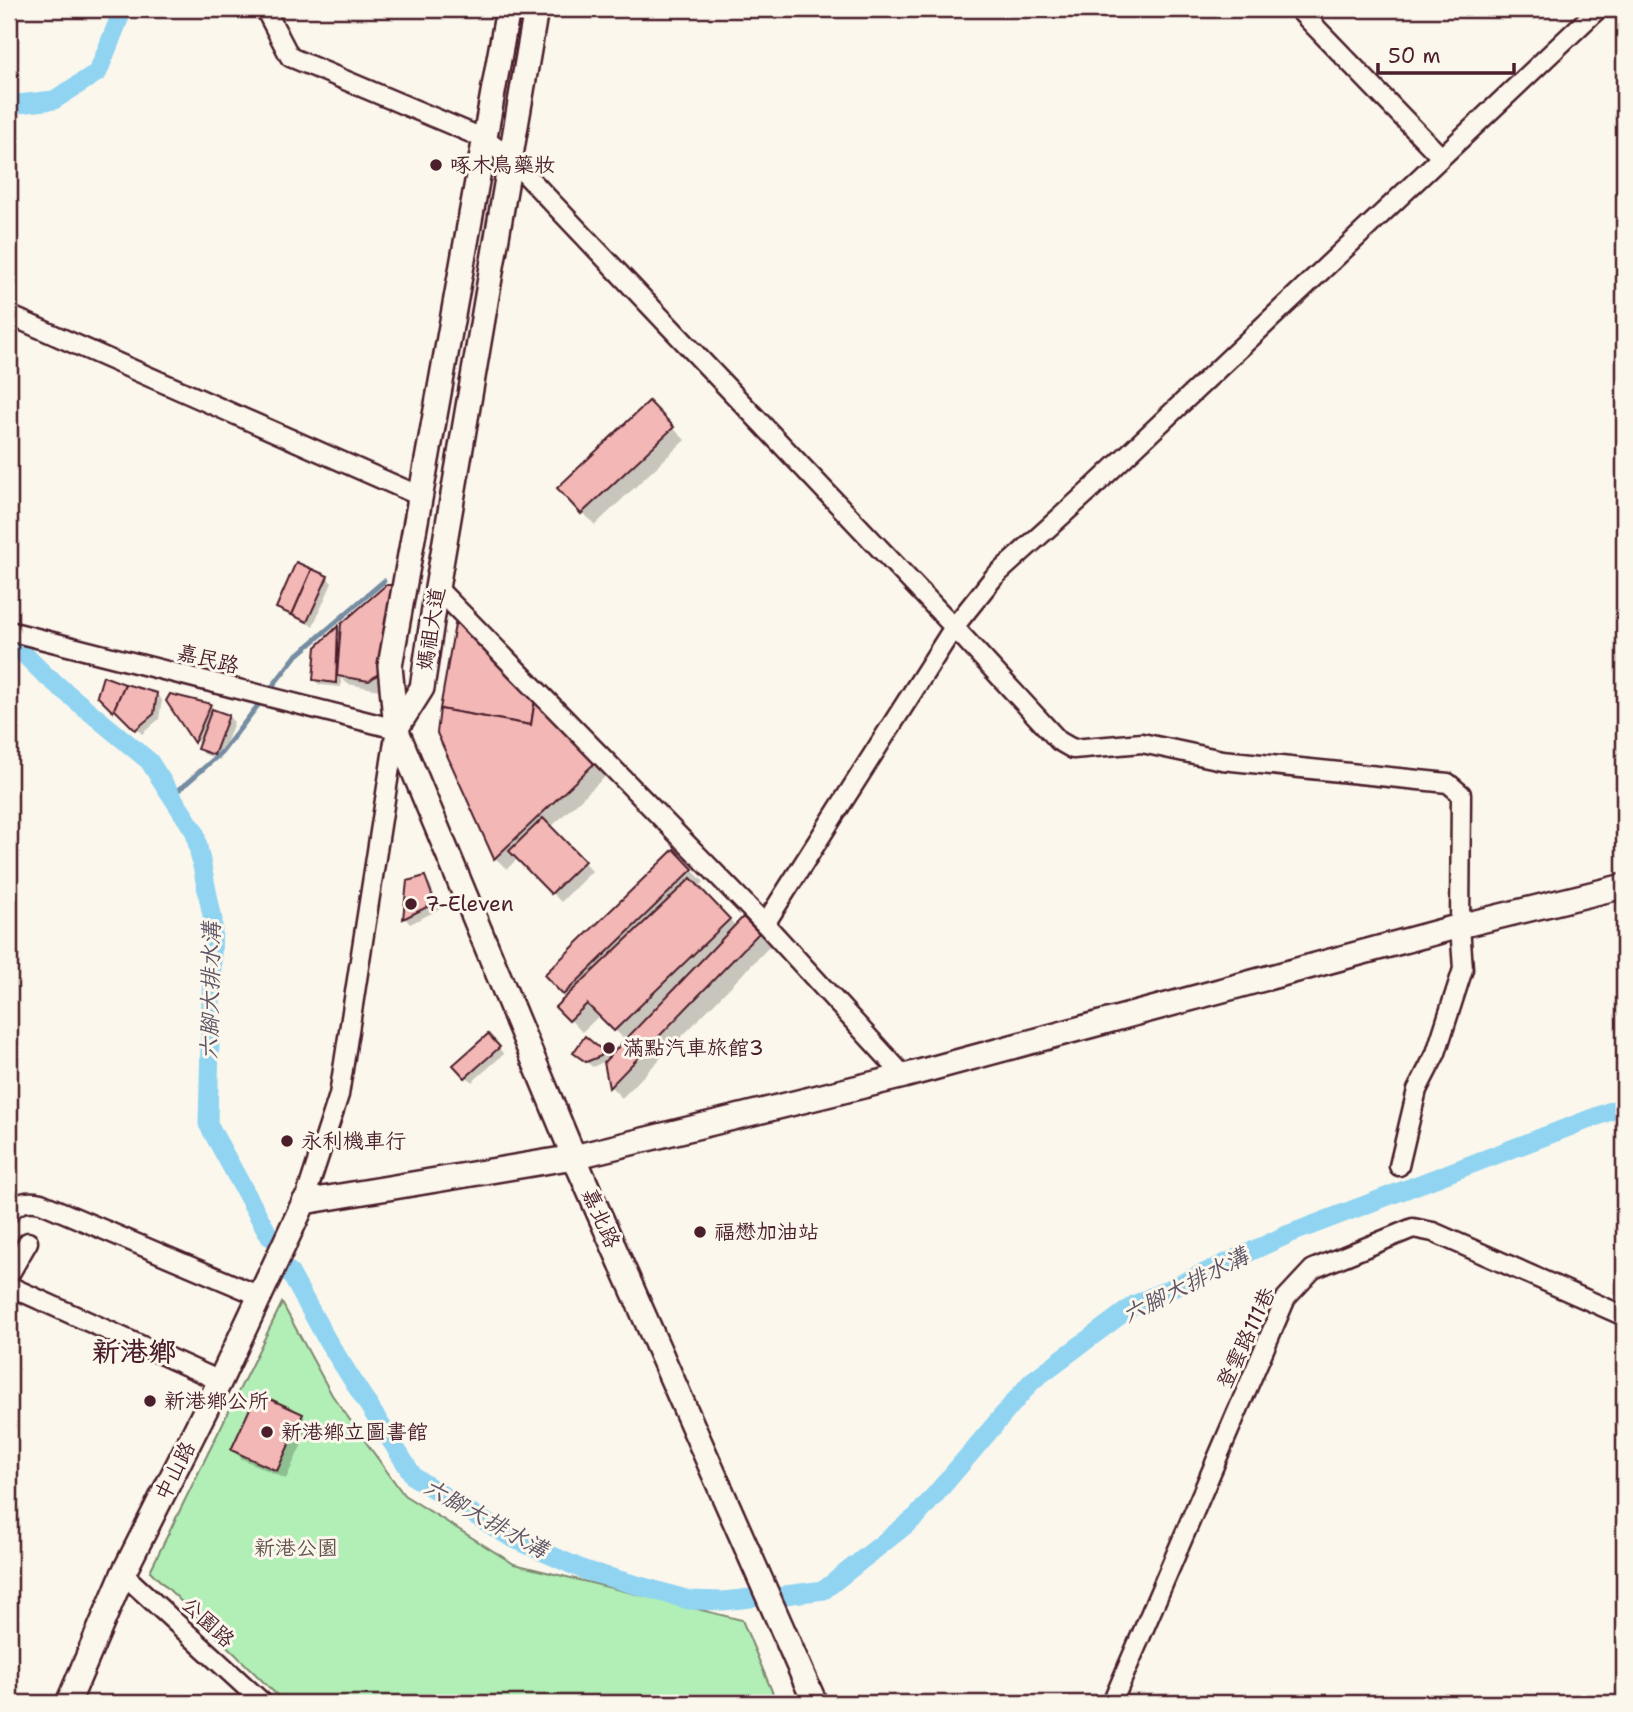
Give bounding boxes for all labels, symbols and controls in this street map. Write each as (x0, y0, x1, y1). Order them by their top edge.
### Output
scale bar (1378, 32, 1514, 76)
text: 50 m (1388, 42, 1441, 70)
place label: 啄木鳥藥妝 (450, 151, 555, 179)
marker: 啄木鳥藥妝 (428, 157, 444, 173)
street label: 媽祖大道 (411, 585, 451, 673)
street label: 嘉民路 (174, 638, 242, 680)
place label: 7-Eleven (425, 890, 514, 918)
marker: 7-Eleven (403, 896, 419, 912)
water label: 六腳大排水溝 (194, 920, 226, 1060)
place label: 滿點汽車旅館3 (623, 1034, 764, 1062)
marker: 滿點汽車旅館3 (601, 1040, 617, 1056)
place label: 永利機車行 (301, 1127, 406, 1155)
marker: 永利機車行 (279, 1133, 295, 1149)
street label: 嘉北路 (575, 1184, 627, 1252)
place label: 福懋加油站 (714, 1218, 819, 1246)
marker: 福懋加油站 (692, 1224, 708, 1240)
water label: 六腳大排水溝 (1117, 1239, 1255, 1330)
street label: 登雲路111巷 (1210, 1283, 1282, 1393)
district label: 新港鄉 (92, 1332, 176, 1370)
place label: 新港鄉公所 (164, 1387, 269, 1415)
marker: 新港鄉公所 (142, 1393, 158, 1409)
place label: 新港鄉立圖書館 (281, 1418, 428, 1446)
marker: 新港鄉立圖書館 (259, 1424, 275, 1440)
street label: 中山路 (148, 1437, 202, 1505)
water label: 六腳大排水溝 (418, 1471, 555, 1566)
park label: 新港公園 (254, 1534, 338, 1562)
street label: 公園路 (175, 1590, 241, 1654)

